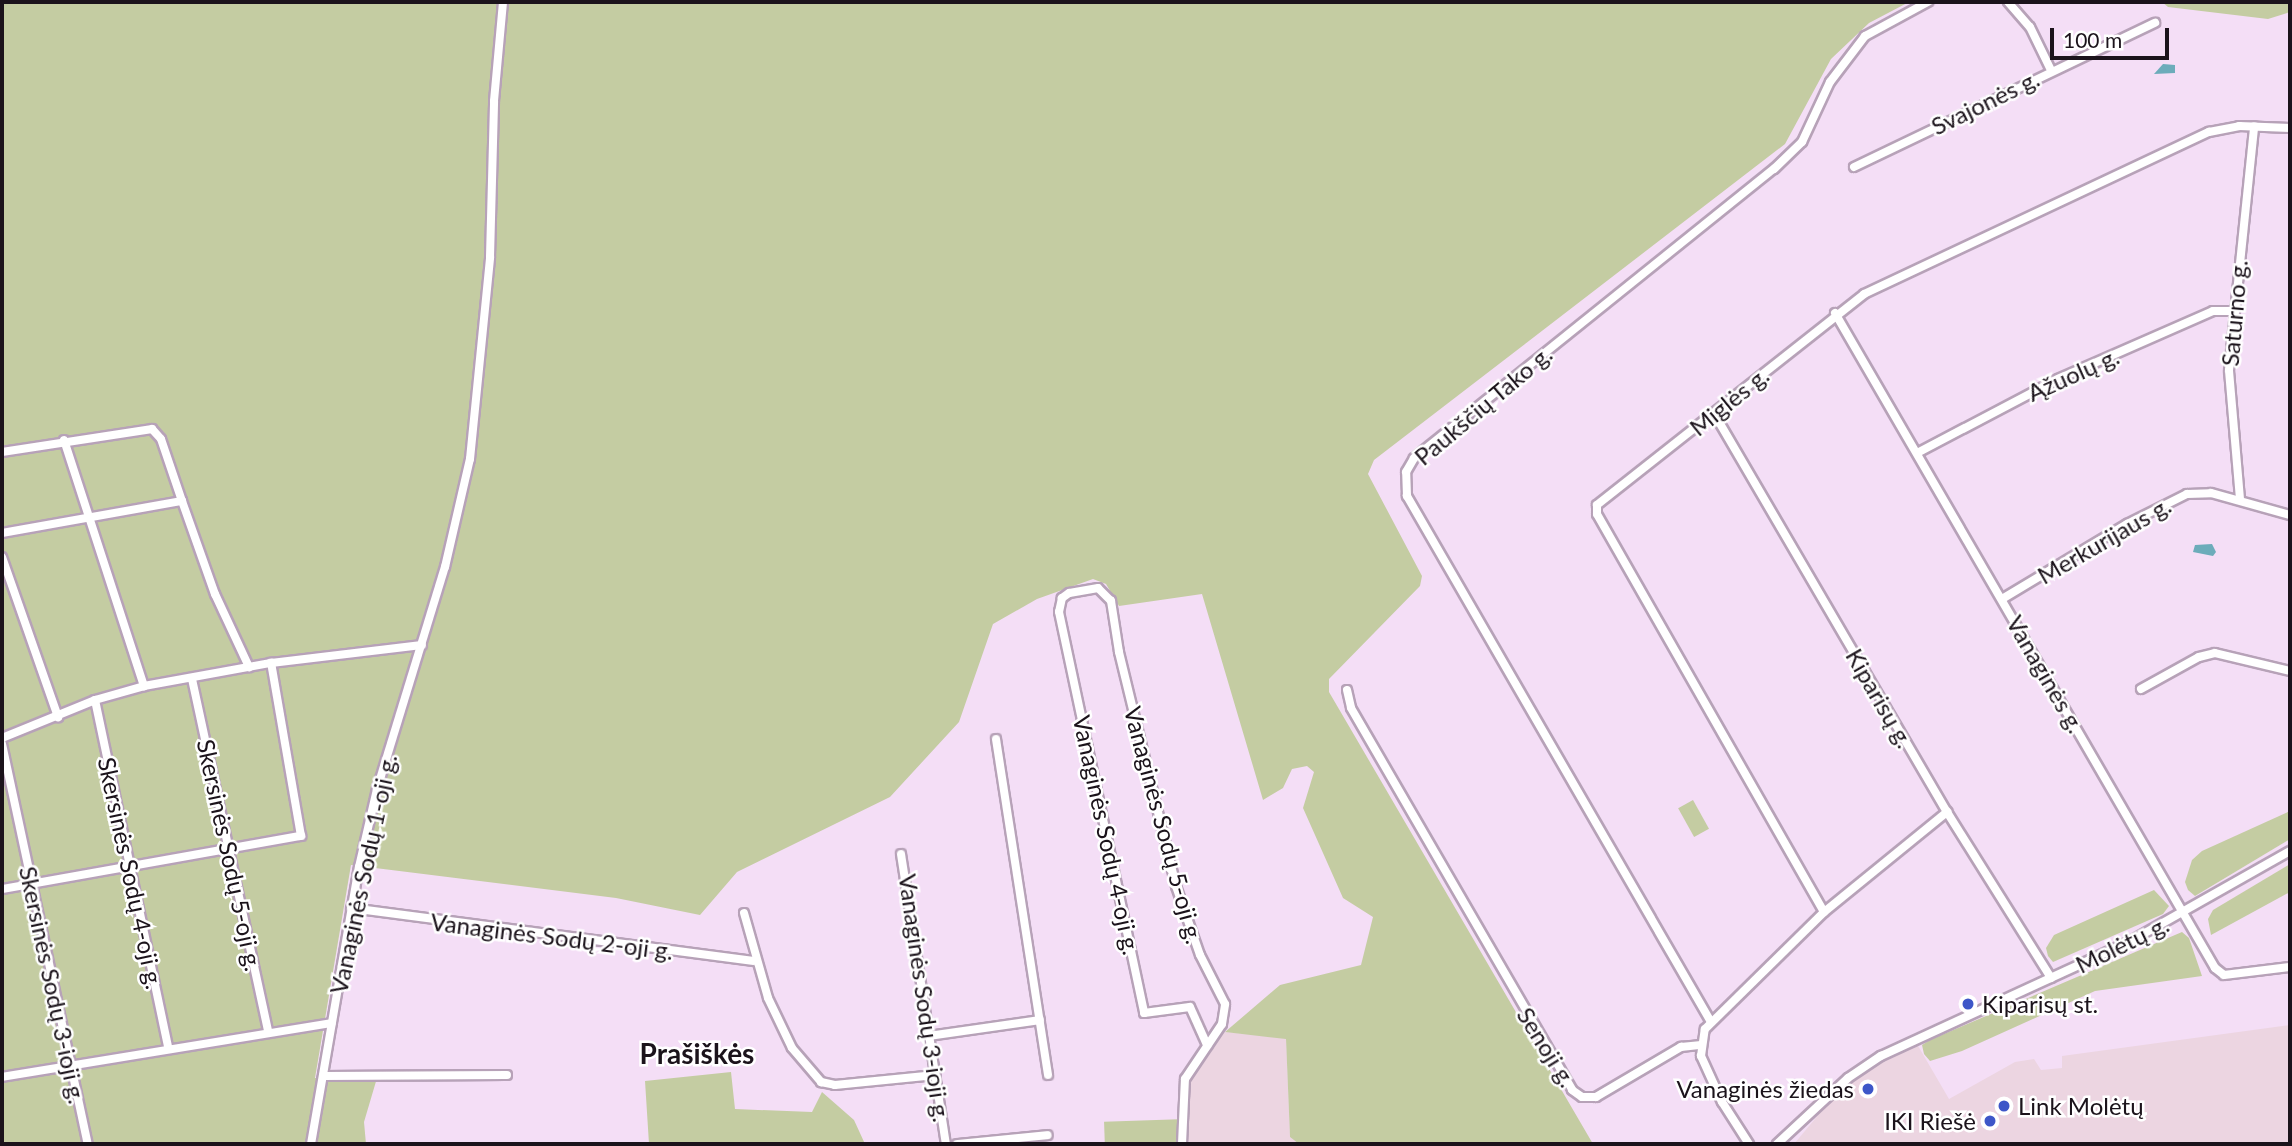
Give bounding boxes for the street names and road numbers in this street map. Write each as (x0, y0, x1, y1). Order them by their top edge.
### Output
street label: Svajonės g. (1926, 64, 2044, 140)
street label: Saturno g. (2215, 259, 2253, 367)
street label: Paukščių Tako g. (1408, 339, 1558, 471)
street label: Ąžuolų g. (2023, 341, 2123, 407)
street label: Miglės g. (1684, 360, 1774, 442)
street label: Merkurijaus g. (2032, 490, 2176, 590)
street label: Vanaginės g. (2001, 610, 2091, 738)
street label: Kiparisų g. (1840, 643, 1920, 753)
street label: Vanaginės Sodų 5-oji g. (1118, 703, 1210, 947)
street label: Vanaginės Sodų 4-oji g. (1068, 713, 1146, 957)
street label: Skersinės Sodų 5-oji g. (191, 736, 269, 974)
street label: Vanaginės Sodų 1-oji g. (324, 752, 402, 996)
street label: Skersinės Sodų 4-oji g. (92, 754, 170, 992)
street label: Skersinės Sodų 3-ioji g. (14, 864, 92, 1106)
street label: Vanaginės Sodų 3-ioji g. (893, 872, 957, 1124)
street label: Vanaginės Sodų 2-oji g. (429, 907, 675, 965)
street label: Molėtų g. (2071, 909, 2173, 979)
street label: Senoji g. (1511, 1002, 1583, 1092)

